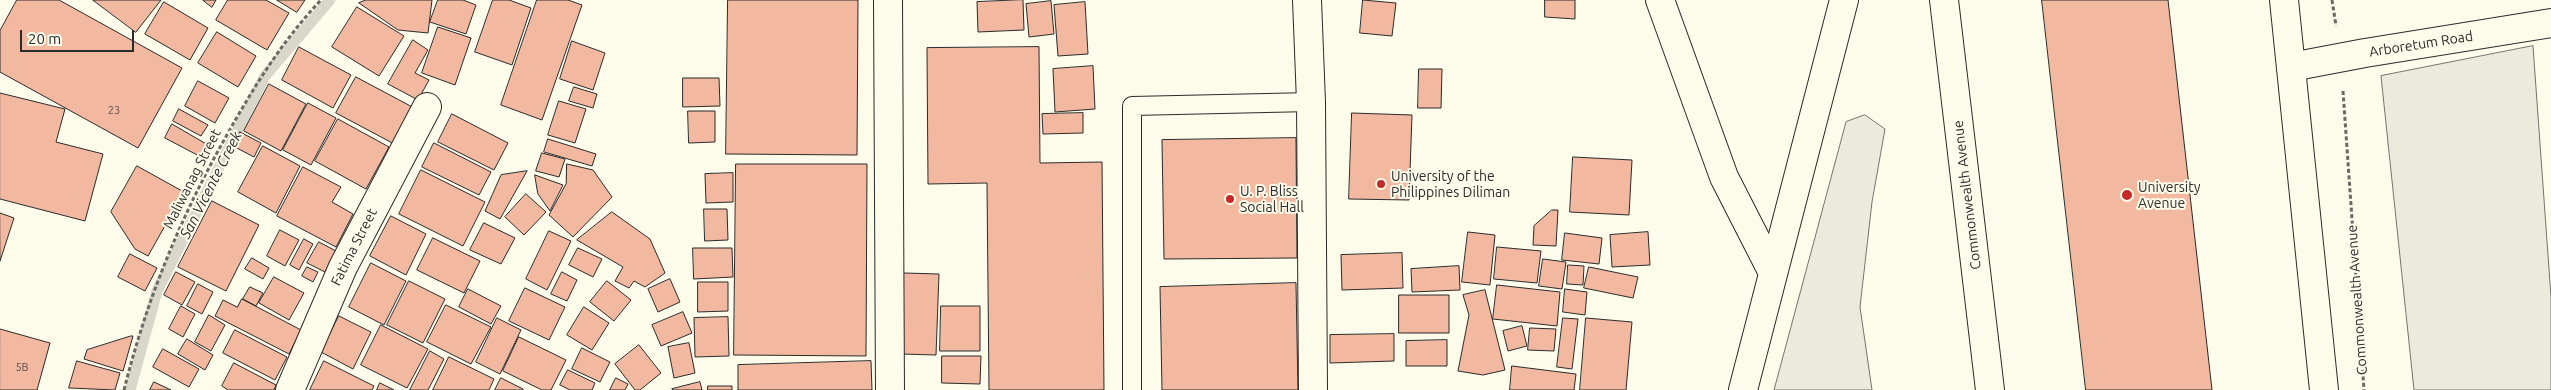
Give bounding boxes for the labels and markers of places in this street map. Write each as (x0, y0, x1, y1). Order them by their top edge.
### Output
place label: University of the Philippines Diliman (1391, 168, 1510, 200)
marker: University of the Philippines Diliman (1375, 178, 1387, 190)
place label: University Avenue (2138, 179, 2201, 212)
place label: U. P. Bliss Social Hall (1240, 183, 1304, 216)
marker: University Avenue (2120, 188, 2134, 202)
marker: U. P. Bliss Social Hall (1224, 193, 1236, 205)

